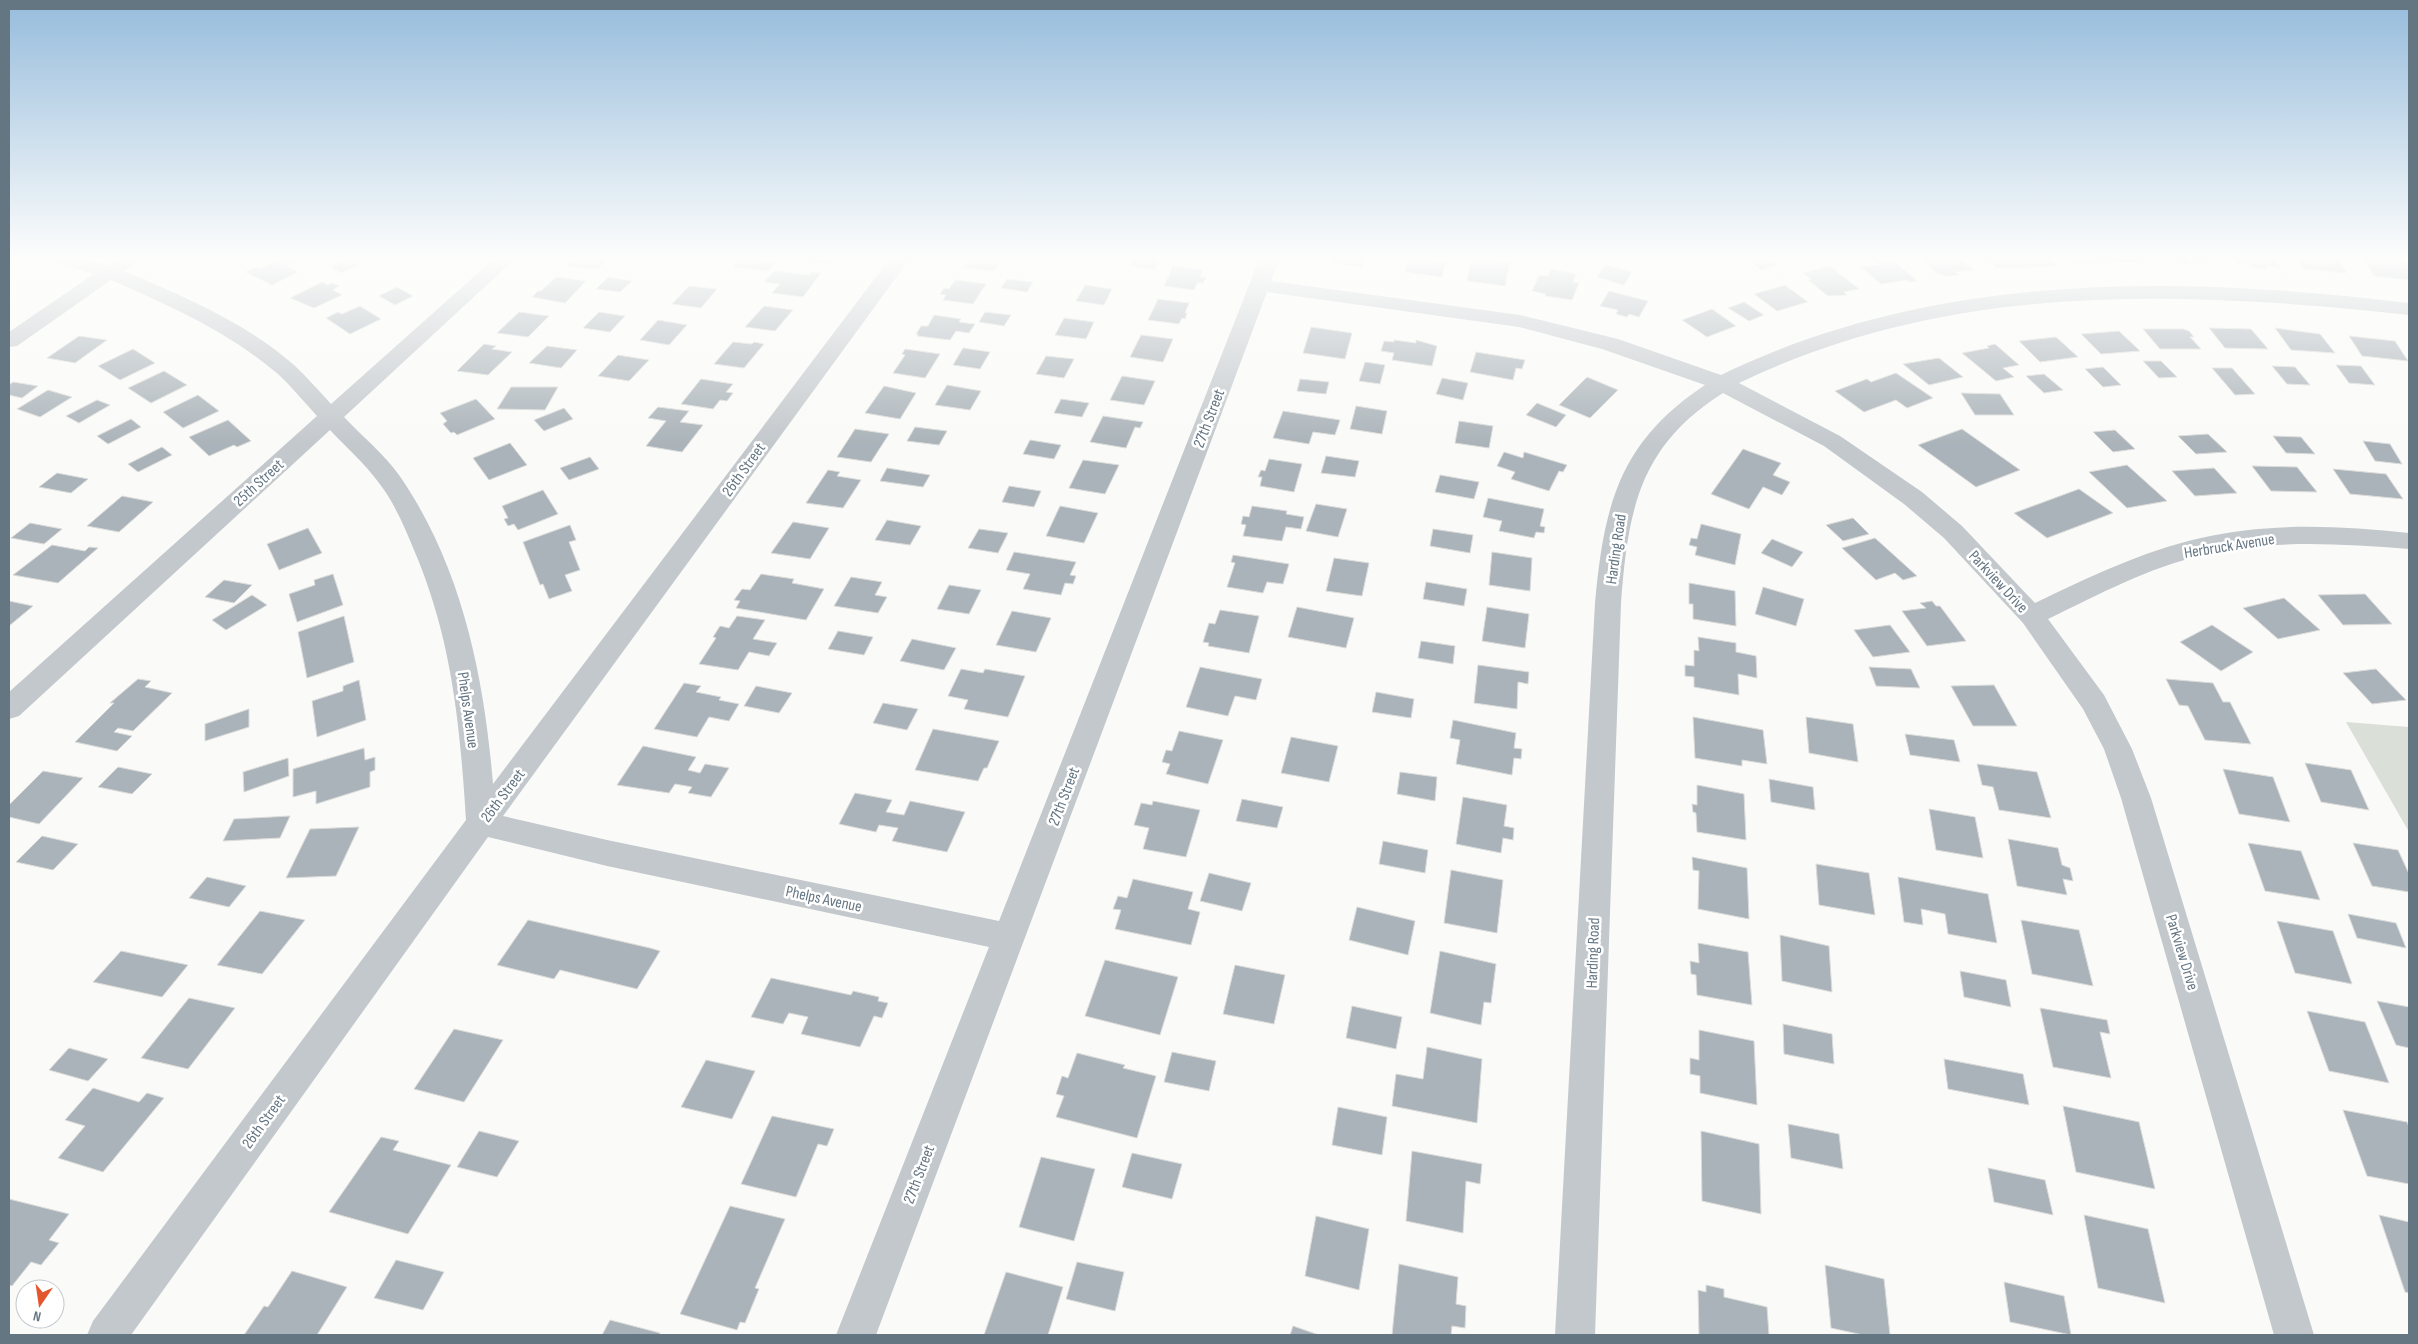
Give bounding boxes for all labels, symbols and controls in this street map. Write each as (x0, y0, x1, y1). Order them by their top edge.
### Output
street label: 27th Street (1190, 386, 1229, 451)
street label: 26th Street (718, 439, 770, 500)
street label: 25th Street (230, 456, 288, 511)
street label: Harding Road (1602, 513, 1631, 586)
street label: Herbruck Avenue (2183, 530, 2276, 563)
street label: Parkview Drive (1964, 547, 2032, 617)
street label: Phelps Avenue (453, 671, 482, 750)
street label: 27th Street (1045, 764, 1084, 829)
street label: 26th Street (477, 765, 529, 826)
street label: Phelps Avenue (784, 882, 863, 917)
street label: Parkview Drive (2161, 912, 2202, 993)
street label: Harding Road (1583, 917, 1604, 989)
street label: 26th Street (238, 1091, 290, 1152)
street label: 27th Street (900, 1142, 939, 1207)
north arrow (15, 1279, 65, 1329)
text: N (32, 1307, 43, 1325)

